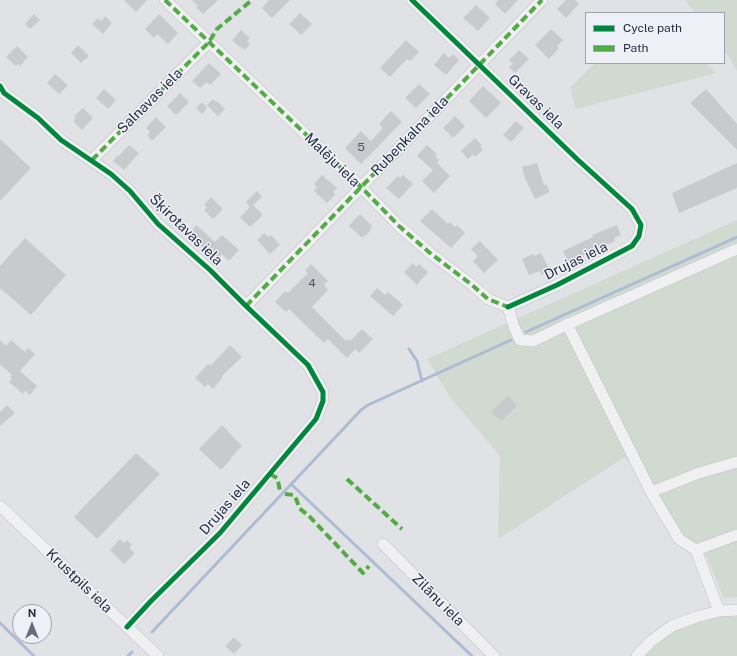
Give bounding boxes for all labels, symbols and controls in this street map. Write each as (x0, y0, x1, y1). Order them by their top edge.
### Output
legend (585, 12, 725, 64)
text: Cycle path (623, 21, 682, 35)
text: Path (623, 41, 649, 55)
street label: Salnavas iela (114, 65, 186, 137)
street label: Gravas iela (505, 71, 567, 133)
street label: Rubeņkalna iela (368, 93, 452, 179)
street label: Malēju iela (301, 129, 363, 191)
house number: 5 (357, 140, 365, 154)
street label: Šķirotavas iela (146, 191, 226, 269)
street label: Drujas iela (542, 238, 610, 284)
house number: 4 (308, 276, 316, 290)
street label: Drujas iela (196, 476, 254, 538)
street label: Krustpils iela (43, 545, 115, 617)
street label: Zilānu iela (408, 570, 468, 630)
north arrow (12, 604, 52, 644)
text: N (28, 607, 36, 619)

